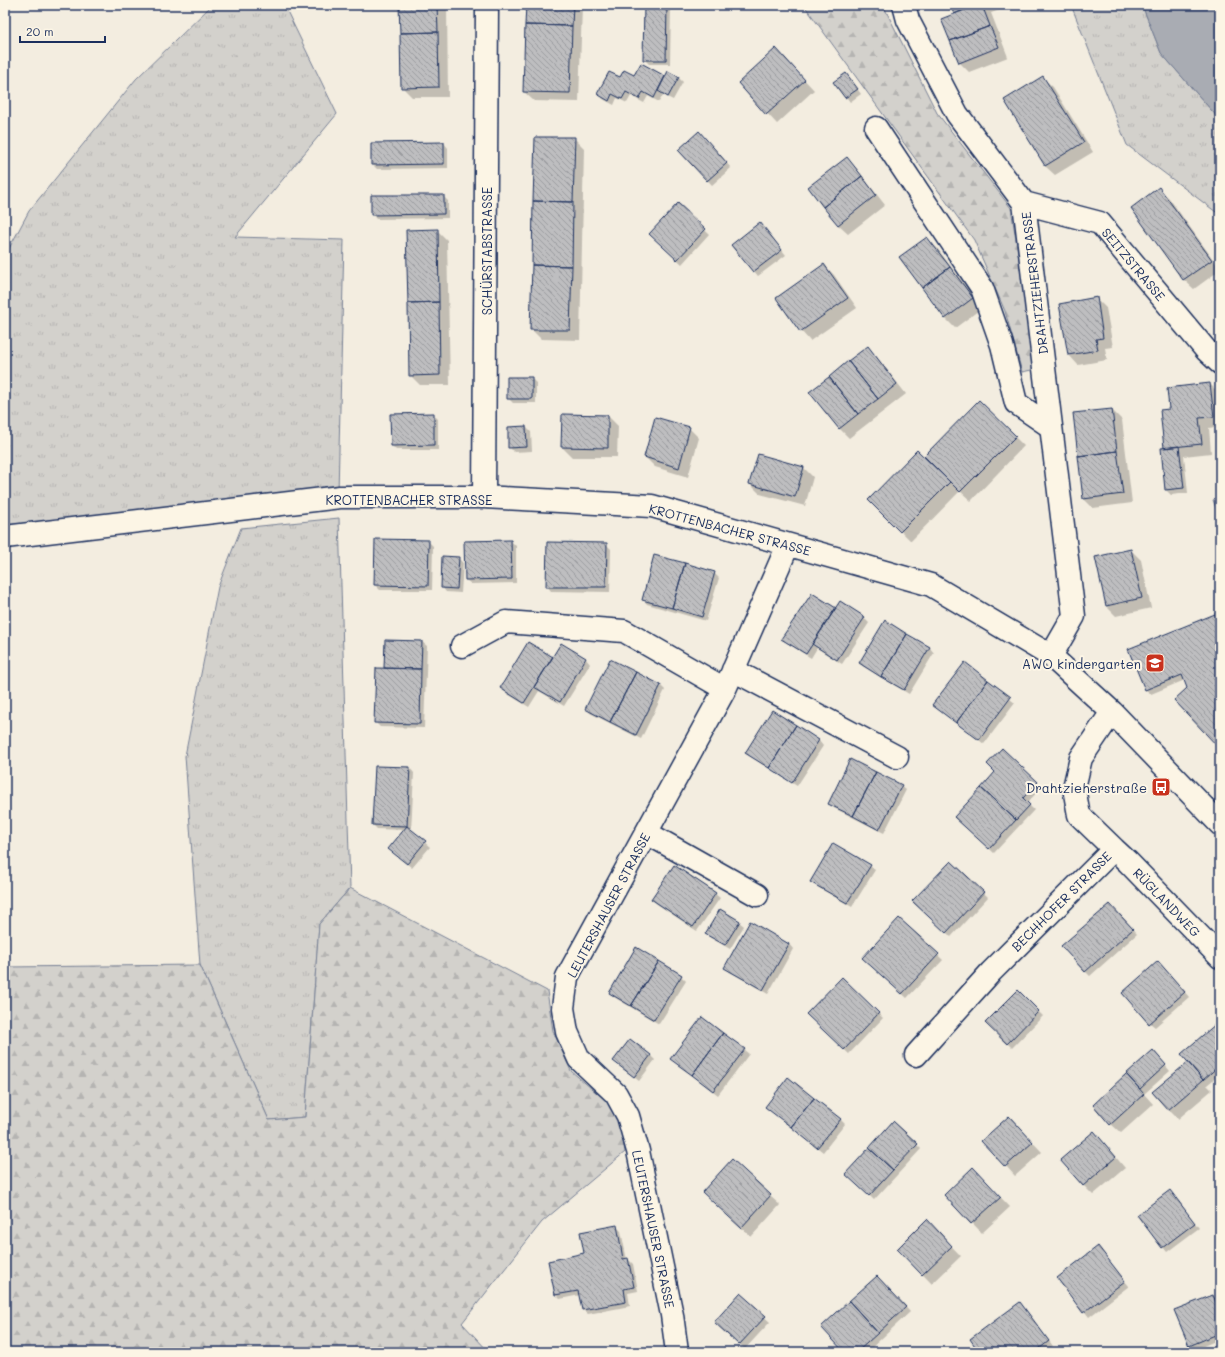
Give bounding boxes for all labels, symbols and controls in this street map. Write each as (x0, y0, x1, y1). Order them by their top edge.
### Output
scale bar (20, 18, 105, 44)
text: 20 m (26, 23, 54, 39)
street label: SCHÜRSTABSTRASSE (478, 187, 495, 315)
street label: DRAHTZIEHERSTRASSE (1017, 211, 1051, 355)
street label: SEITZSTRASSE (1098, 224, 1170, 304)
street label: KROTTENBACHER STRASSE (326, 491, 492, 508)
street label: KROTTENBACHER STRASSE (647, 499, 813, 559)
school or university icon: AWO kindergarten (1144, 652, 1166, 674)
place label: AWO kindergarten (1022, 655, 1141, 672)
bus stop icon: Drahtzieherstraße (1150, 776, 1172, 798)
place label: Drahtzieherstraße (1026, 779, 1147, 796)
street label: LEUTERSHAUSER STRASSE (563, 830, 653, 980)
street label: BECHHOFER STRASSE (1007, 847, 1115, 955)
street label: RÜGLANDWEG (1130, 864, 1204, 940)
street label: LEUTERSHAUSER STRASSE (629, 1148, 679, 1310)

